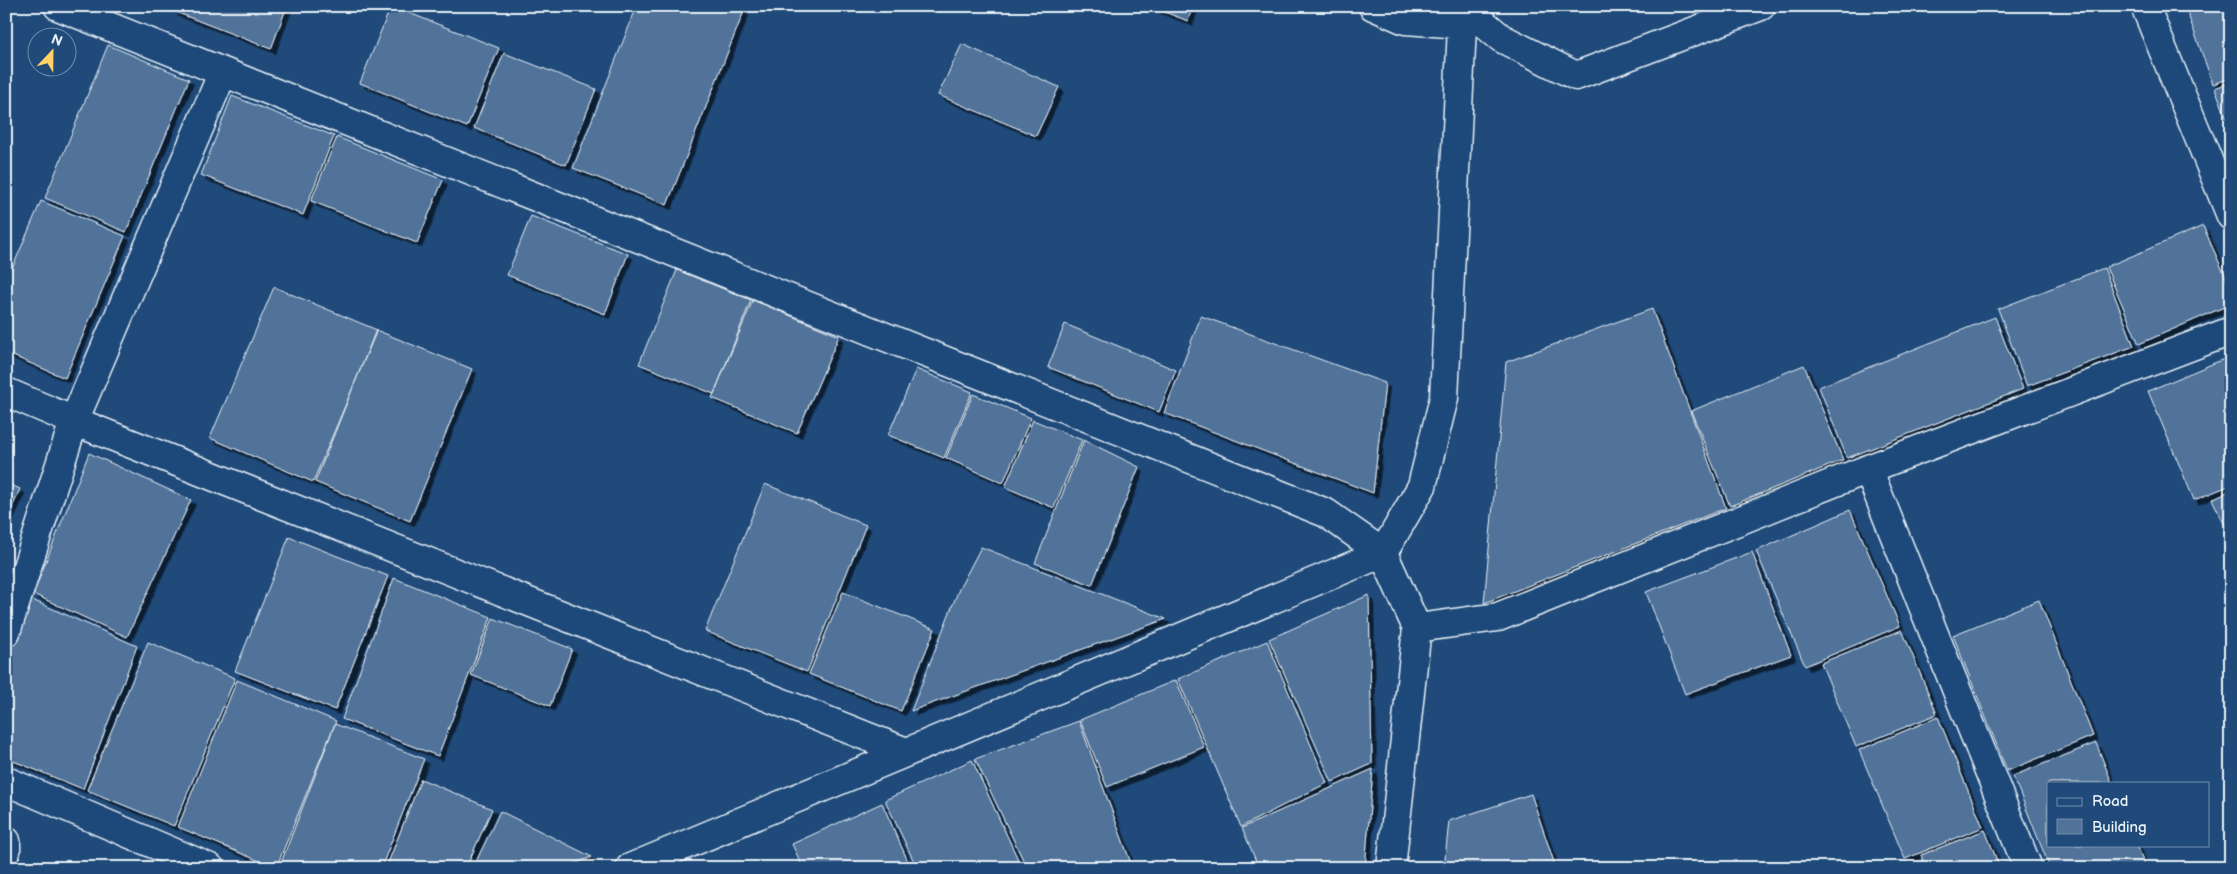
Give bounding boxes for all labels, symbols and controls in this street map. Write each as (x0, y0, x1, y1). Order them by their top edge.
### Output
north arrow (28, 28, 78, 78)
text: N (49, 31, 65, 50)
legend (2047, 782, 2210, 846)
text: Road (2092, 792, 2128, 811)
text: Building (2092, 818, 2147, 837)

